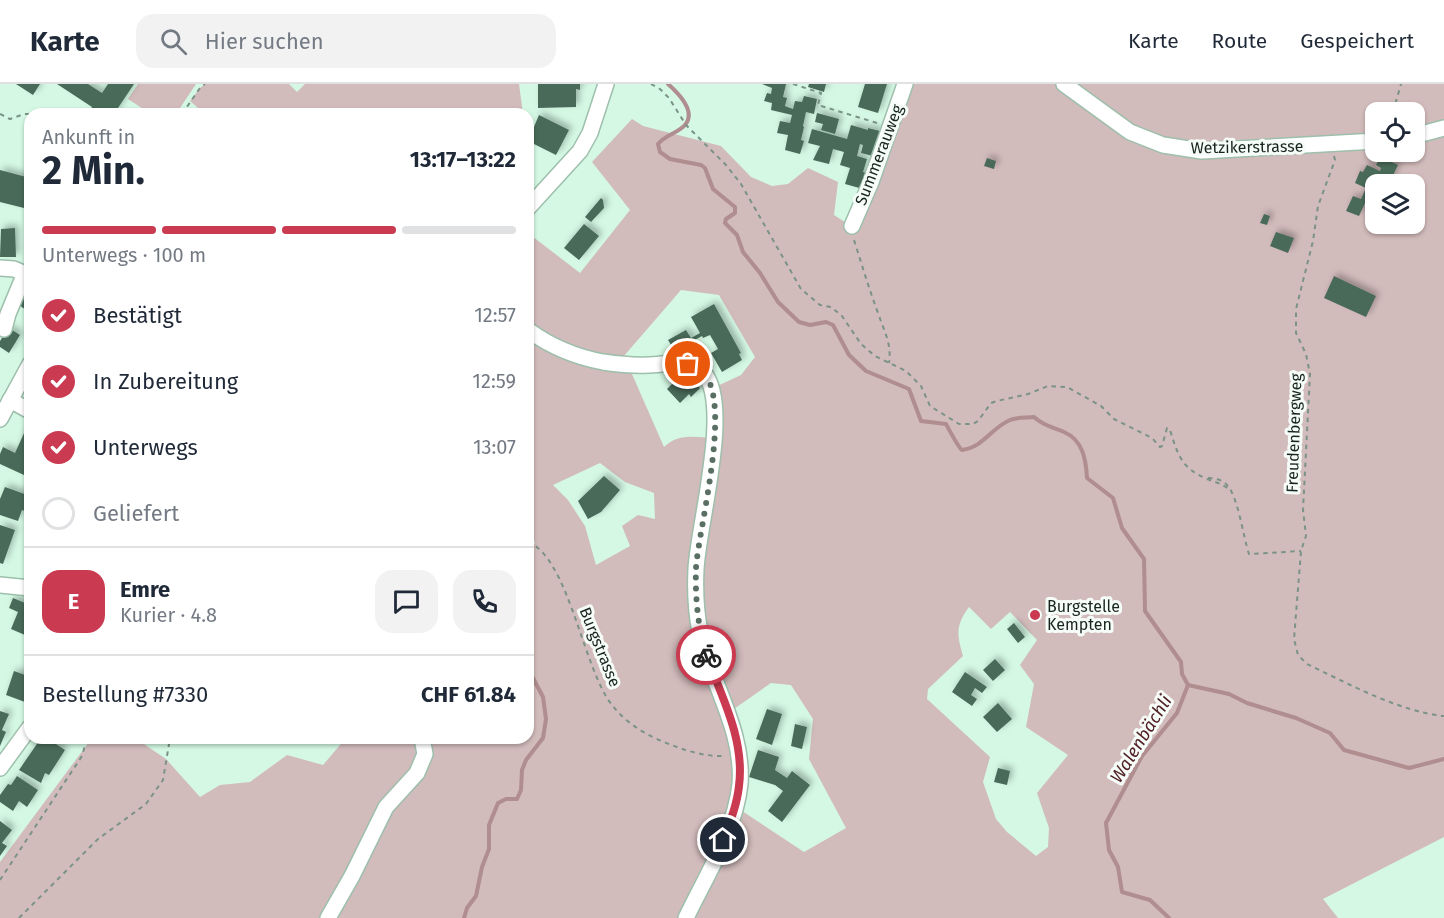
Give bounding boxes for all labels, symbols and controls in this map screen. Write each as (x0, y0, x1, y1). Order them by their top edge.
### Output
search box (136, 14, 556, 68)
text: Karte (30, 25, 100, 58)
icon: search (157, 25, 190, 58)
text: Hier suchen (205, 28, 324, 55)
text: Karte (1128, 28, 1179, 54)
text: Route (1212, 28, 1267, 54)
text: Gespeichert (1300, 28, 1414, 54)
street label: Summerauweg (851, 101, 907, 208)
map controls (1365, 102, 1425, 234)
button: locate (1365, 102, 1425, 162)
text: Ankunft in (42, 125, 135, 149)
street label: Wetzikerstrasse (1190, 137, 1304, 157)
text: 13:17–13:22 (410, 146, 516, 173)
text: 2 Min. (42, 148, 145, 194)
button: layers (1365, 174, 1425, 234)
text: Unterwegs · 100 m (42, 243, 206, 267)
icon: check (42, 299, 75, 332)
text: Bestätigt (93, 302, 182, 329)
text: 12:57 (474, 303, 516, 327)
pin (662, 338, 713, 389)
icon: bag (671, 347, 704, 380)
icon: check (42, 365, 75, 398)
text: In Zubereitung (93, 368, 238, 395)
text: 12:59 (472, 369, 516, 393)
street label: Freudenbergweg (1282, 372, 1306, 493)
icon: check (42, 431, 75, 464)
text: Unterwegs (93, 434, 198, 461)
text: 13:07 (473, 435, 516, 459)
text: Geliefert (93, 500, 179, 527)
button: chat (375, 570, 438, 633)
button: phone (453, 570, 516, 633)
text: Emre (120, 576, 170, 603)
text: E (68, 588, 79, 615)
place label: Burgstelle Kempten (1047, 597, 1120, 634)
text: Kurier · 4.8 (120, 603, 217, 627)
street label: Burgstrasse (575, 604, 625, 690)
marker: Burgstelle Kempten (1028, 608, 1042, 622)
courier (676, 625, 736, 685)
icon: bike (690, 639, 723, 672)
text: Bestellung #7330 (42, 681, 208, 708)
text: CHF 61.84 (421, 681, 516, 708)
water label: Walenbächli (1105, 691, 1177, 787)
pin (697, 814, 748, 865)
icon: home (706, 823, 739, 856)

